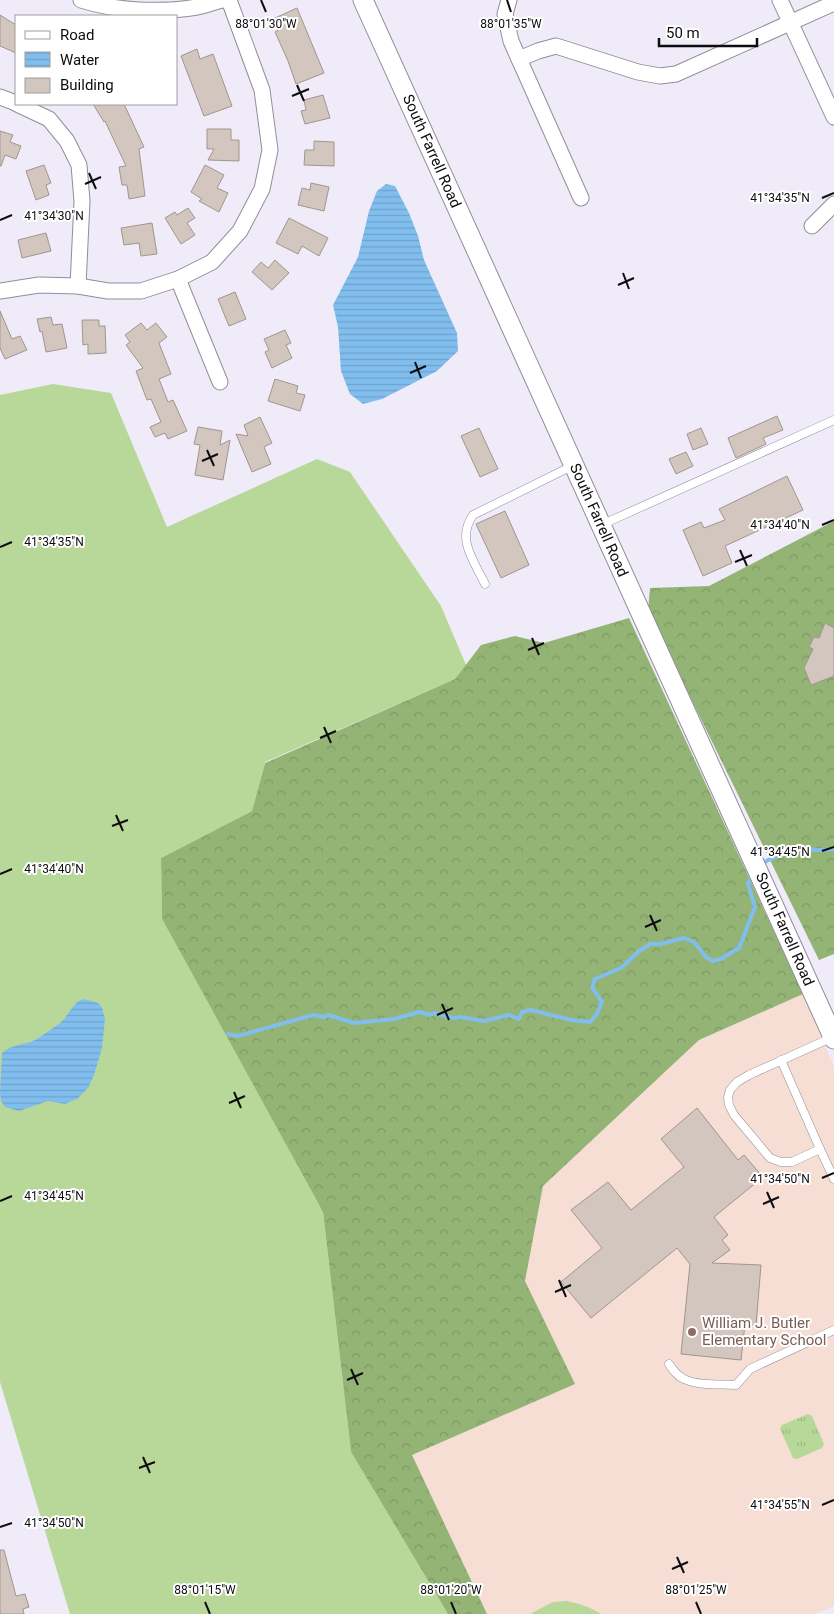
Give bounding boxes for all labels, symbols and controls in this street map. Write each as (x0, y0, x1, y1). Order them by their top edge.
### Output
legend (15, 15, 178, 105)
scale bar (659, 15, 756, 47)
text: 88°01'30"W (235, 17, 297, 31)
text: 88°01'35"W (480, 17, 542, 31)
text: 50 m (666, 24, 700, 42)
text: Road (60, 26, 94, 44)
text: Water (60, 51, 99, 69)
text: Building (60, 76, 114, 94)
street label: South Farrell Road (399, 92, 465, 210)
text: 41°34'35"N (750, 191, 810, 205)
text: 41°34'30"N (24, 209, 84, 223)
street label: South Farrell Road (566, 461, 632, 579)
text: 41°34'40"N (750, 518, 810, 532)
text: 41°34'35"N (24, 535, 84, 549)
text: 41°34'45"N (750, 845, 810, 859)
text: 41°34'40"N (24, 862, 84, 876)
street label: South Farrell Road (752, 870, 818, 988)
text: 41°34'50"N (750, 1172, 810, 1186)
text: 41°34'45"N (24, 1189, 84, 1203)
place label: William J. Butler Elementary School (702, 1314, 826, 1349)
marker: William J. Butler Elementary School (686, 1326, 698, 1338)
text: 41°34'55"N (750, 1498, 810, 1512)
text: 41°34'50"N (24, 1516, 84, 1530)
text: 88°01'15"W (174, 1583, 236, 1597)
text: 88°01'20"W (420, 1583, 482, 1597)
text: 88°01'25"W (665, 1583, 727, 1597)

